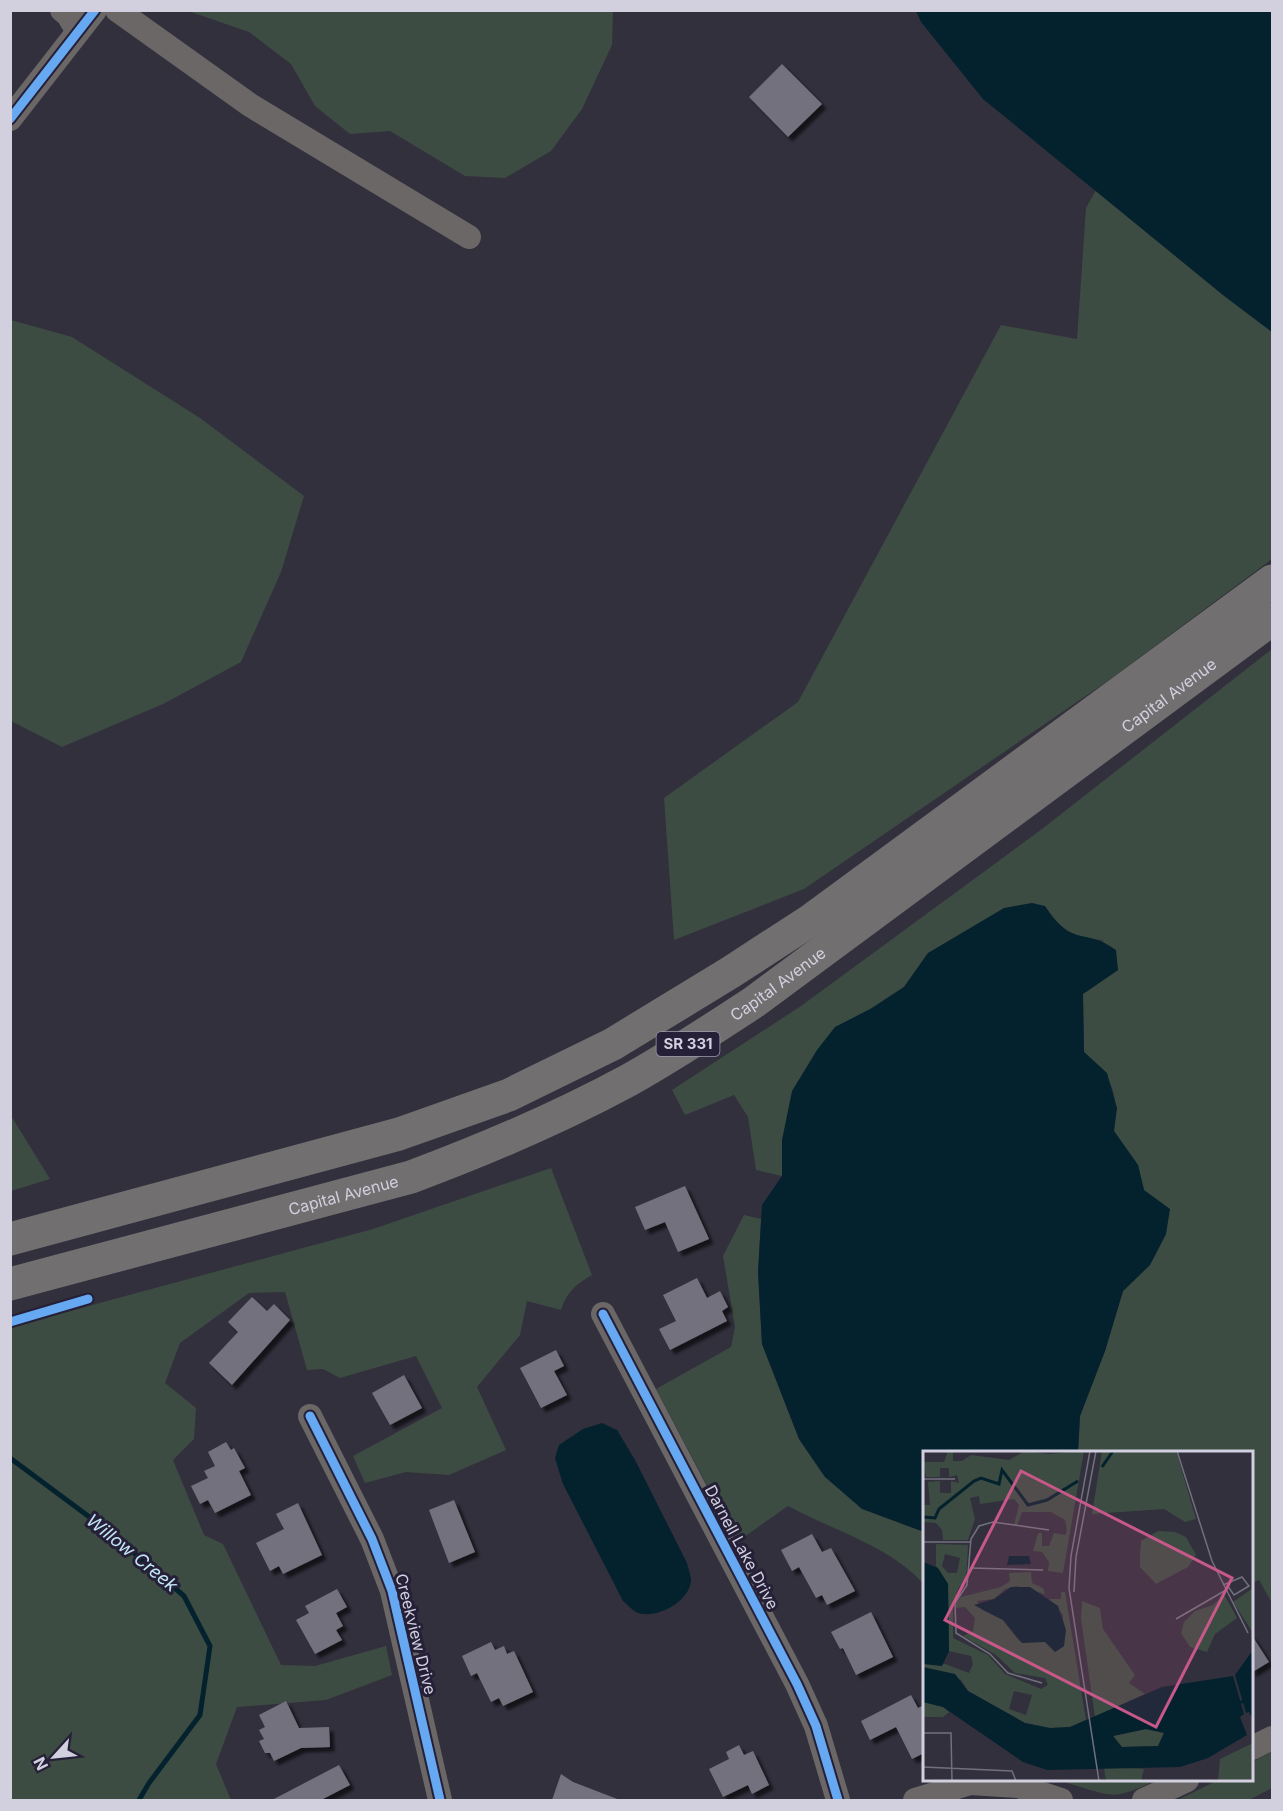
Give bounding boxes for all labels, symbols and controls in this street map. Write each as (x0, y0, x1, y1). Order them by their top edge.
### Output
street label: Capital Avenue (1117, 654, 1220, 737)
street label: Capital Avenue (726, 943, 829, 1025)
road number: SR 331 (656, 1032, 720, 1056)
street label: Capital Avenue (286, 1171, 401, 1219)
inset map (923, 1451, 1253, 1781)
street label: Darnell Lake Drive (701, 1481, 783, 1613)
water label: Willow Creek (82, 1509, 183, 1596)
street label: Creekview Drive (391, 1571, 441, 1697)
north arrow (24, 1727, 84, 1787)
text: N (29, 1754, 52, 1774)

